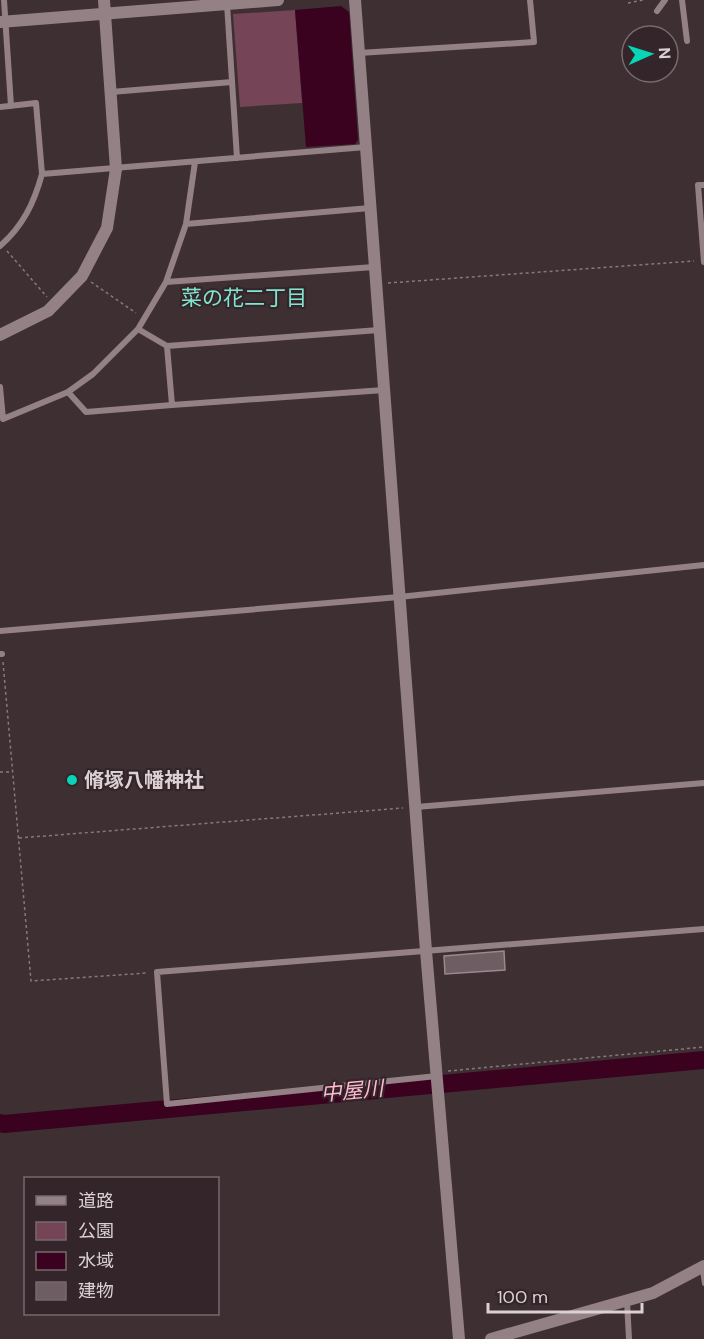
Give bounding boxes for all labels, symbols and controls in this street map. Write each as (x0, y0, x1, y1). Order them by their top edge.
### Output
north arrow (620, 24, 680, 84)
text: N (654, 47, 675, 60)
district label: 菜の花二丁目 (181, 284, 307, 312)
place label: 脩塚八幡神社 (84, 767, 204, 793)
marker: 脩塚八幡神社 (65, 773, 79, 787)
water label: 中屋川 (319, 1074, 387, 1108)
legend (24, 1177, 219, 1315)
text: 道路 (78, 1189, 114, 1213)
text: 公園 (78, 1219, 114, 1243)
text: 水域 (78, 1249, 114, 1273)
scale bar (488, 1276, 642, 1314)
text: 建物 (78, 1279, 114, 1303)
text: 100 m (497, 1285, 548, 1309)

